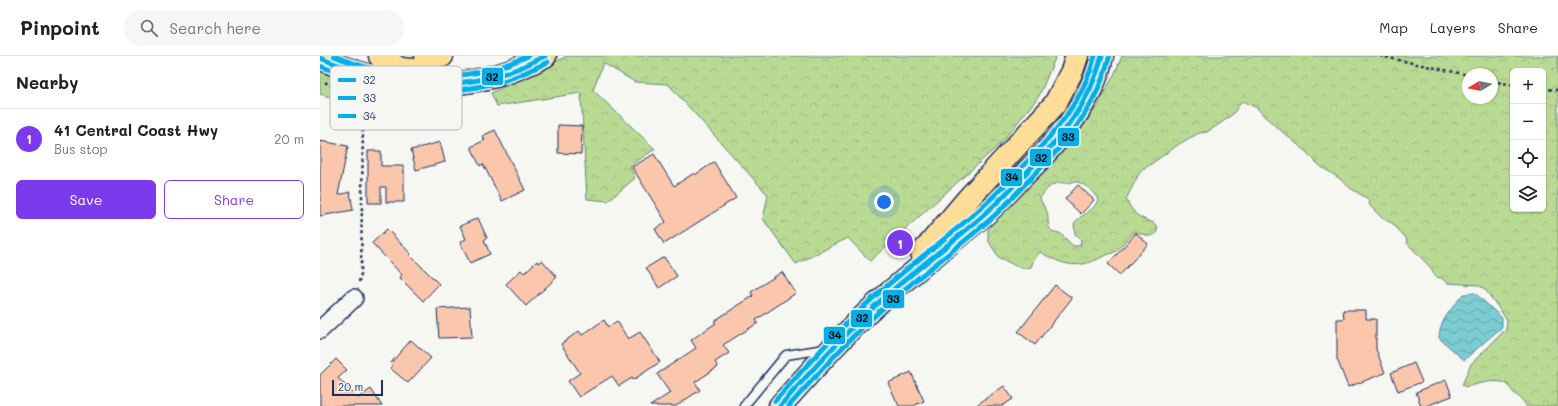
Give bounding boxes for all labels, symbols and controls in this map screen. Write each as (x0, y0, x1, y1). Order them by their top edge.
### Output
search box (124, 10, 404, 46)
text: Pinpoint (20, 15, 100, 40)
icon: search (138, 17, 160, 39)
text: Search here (170, 18, 261, 38)
text: Map (1379, 18, 1408, 37)
text: Layers (1430, 18, 1476, 37)
text: Share (1498, 18, 1538, 37)
legend (330, 66, 462, 130)
line badge: 32 (481, 67, 504, 86)
north arrow (1462, 68, 1498, 104)
map controls (1510, 68, 1546, 212)
button: + (1510, 68, 1546, 104)
text: 32 (486, 69, 498, 84)
text: Nearby (16, 71, 78, 93)
text: 32 (363, 72, 376, 87)
text: 33 (363, 90, 376, 105)
button: − (1510, 104, 1546, 140)
text: 34 (363, 108, 376, 123)
text: 41 Central Coast Hwy (54, 120, 218, 140)
line badge: 33 (1057, 127, 1080, 147)
text: 33 (1061, 129, 1075, 144)
text: 1 (26, 130, 32, 147)
text: 20 m (274, 130, 304, 147)
text: Bus stop (54, 140, 107, 157)
button: locate (1510, 140, 1546, 176)
line badge: 32 (1029, 148, 1052, 167)
text: 32 (1035, 150, 1047, 165)
line badge: 34 (1000, 168, 1023, 187)
text: 34 (1005, 169, 1019, 184)
button: layers (1510, 176, 1546, 212)
button: Save (16, 180, 156, 219)
button: Share (164, 180, 304, 219)
your location (874, 192, 894, 212)
pin: 1 (887, 228, 913, 258)
line badge: 33 (882, 289, 905, 309)
text: 33 (886, 291, 900, 306)
line badge: 32 (850, 309, 873, 328)
text: 32 (856, 310, 868, 325)
line badge: 34 (823, 326, 846, 345)
text: 34 (828, 327, 842, 342)
scale bar (332, 378, 383, 397)
text: 20 m (338, 379, 363, 394)

